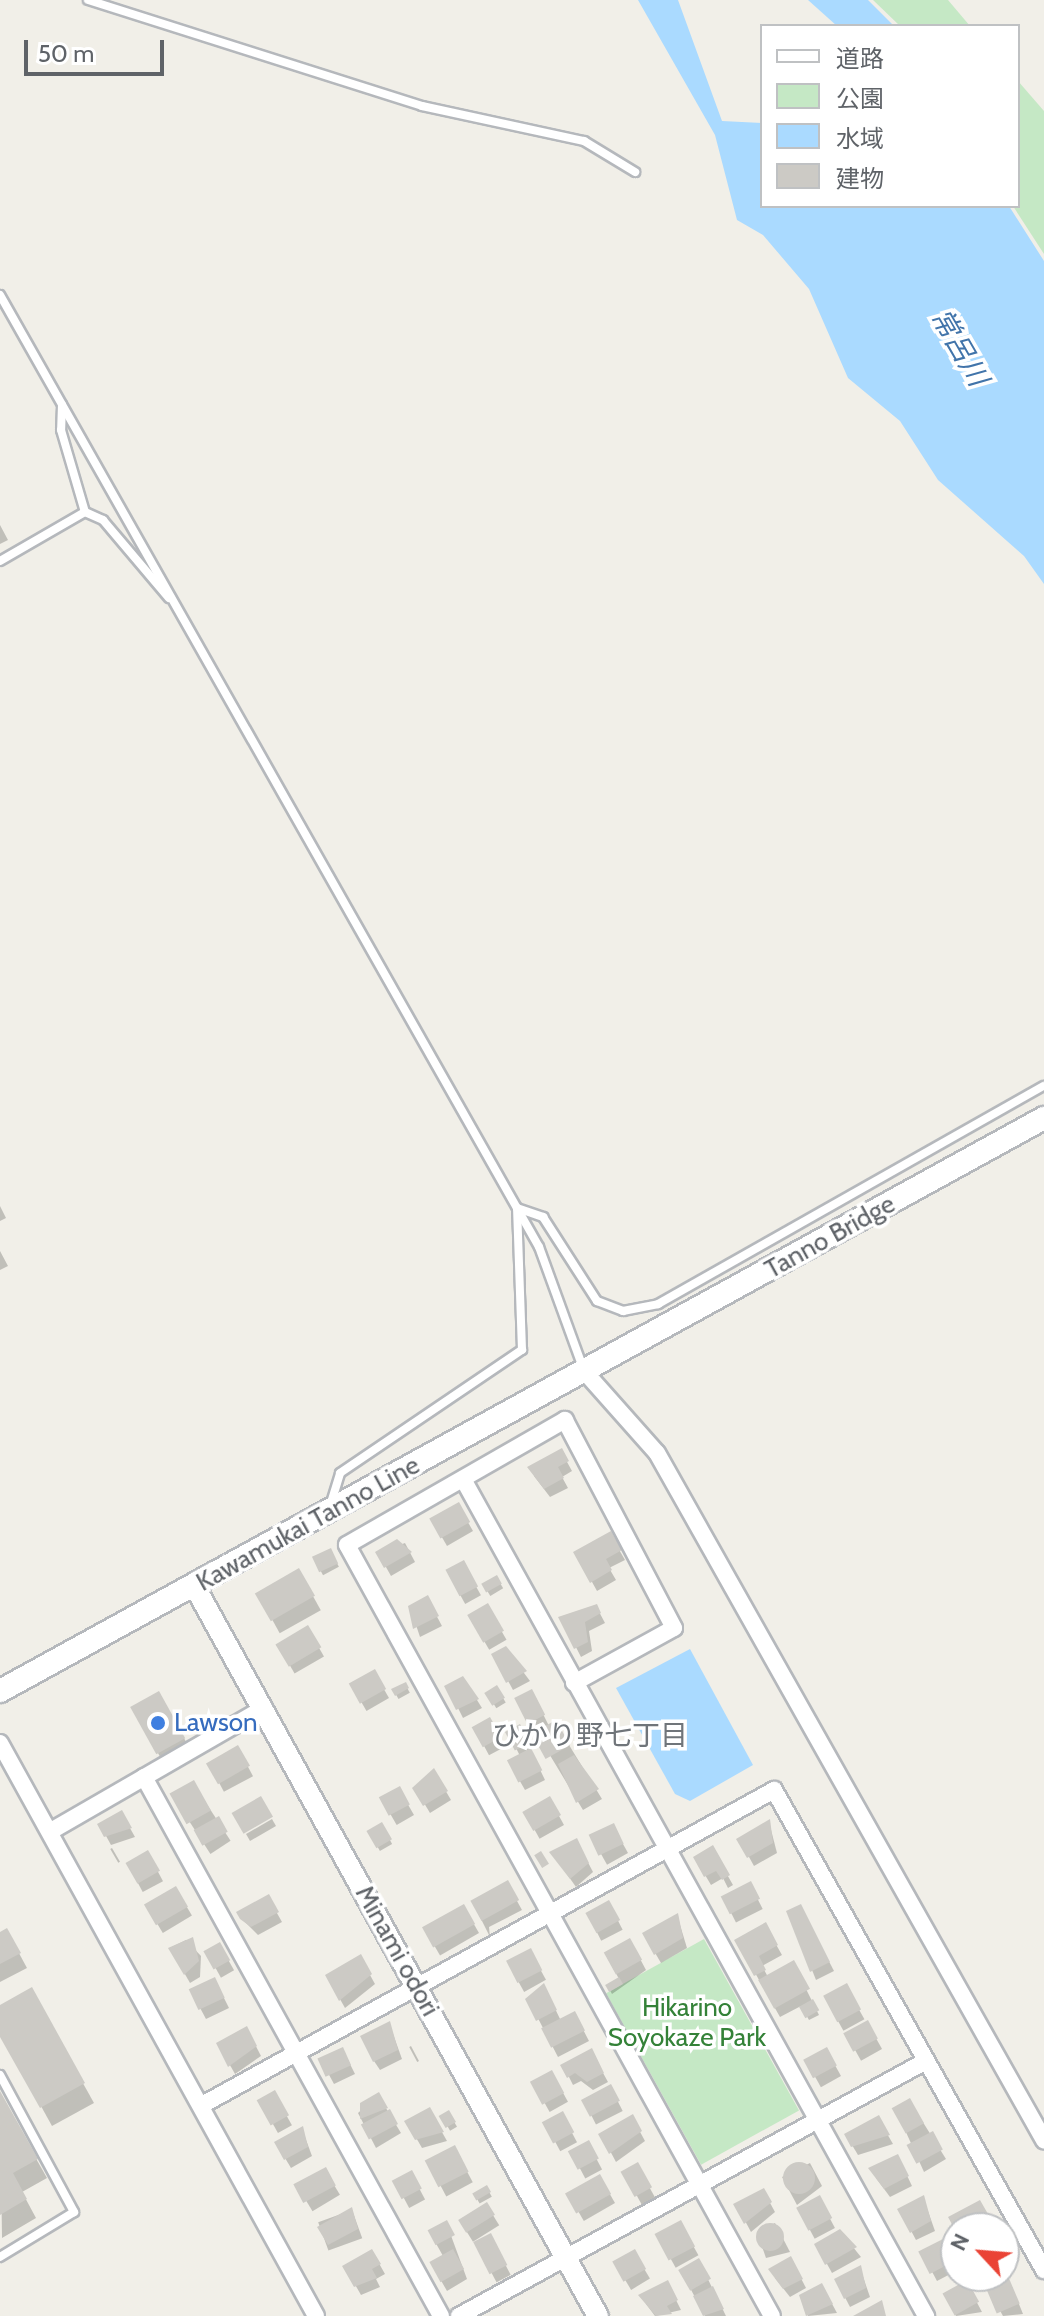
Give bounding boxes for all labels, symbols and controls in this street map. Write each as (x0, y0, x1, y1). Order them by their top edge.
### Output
scale bar (28, 24, 168, 74)
legend (760, 24, 1020, 208)
text: 50 m (38, 39, 94, 68)
text: 道路 (836, 44, 884, 73)
text: 公園 (836, 84, 884, 113)
text: 水域 (836, 124, 884, 153)
text: 建物 (836, 164, 884, 193)
water label: 常呂川 (924, 302, 996, 392)
street label: Tanno Bridge (760, 1189, 900, 1285)
street label: Kawamukai Tanno Line (191, 1450, 425, 1598)
place label: Lawson (174, 1707, 258, 1739)
marker: Lawson (149, 1714, 167, 1732)
district label: ひかり野七丁目 (492, 1718, 688, 1752)
street label: Minami odori (348, 1880, 446, 2022)
park label: Hikarino Soyokaze Park (608, 1992, 766, 2054)
north arrow (940, 2212, 1020, 2292)
text: N (944, 2229, 975, 2255)

